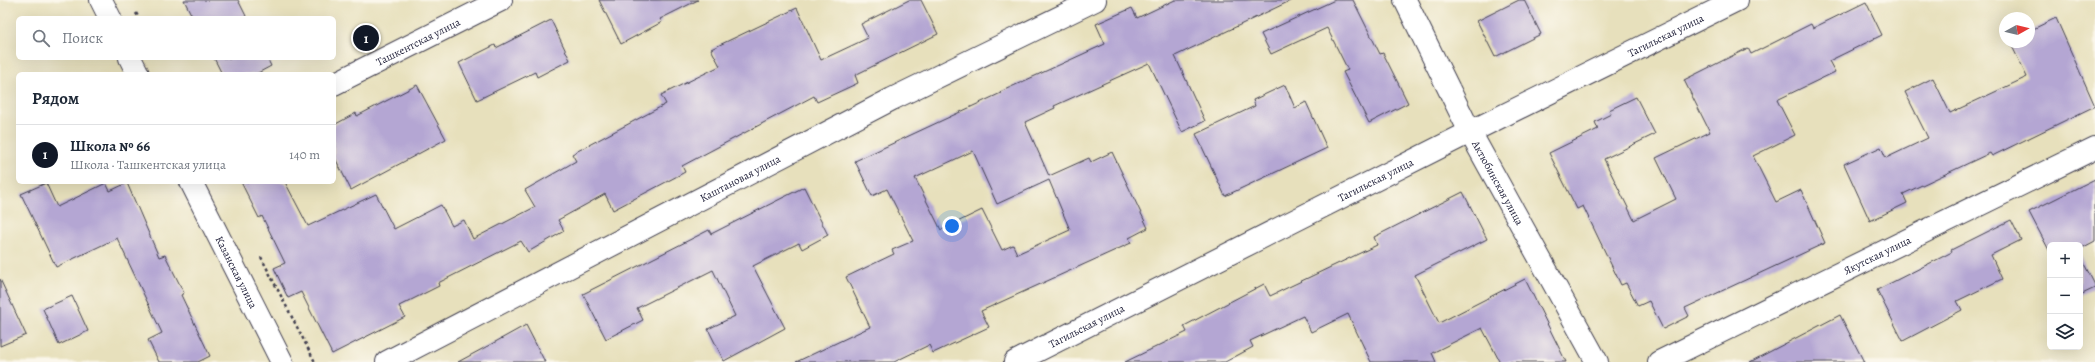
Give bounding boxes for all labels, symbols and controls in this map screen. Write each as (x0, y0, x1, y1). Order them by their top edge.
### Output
street label: Тагильская улица (1625, 10, 1707, 60)
north arrow (1999, 12, 2035, 48)
street label: Ташкентская улица (373, 14, 463, 69)
search box (16, 16, 336, 60)
pin: 1 (353, 23, 379, 53)
icon: search (30, 27, 52, 49)
text: Поиск (62, 28, 103, 48)
text: Рядом (32, 87, 79, 110)
text: Школа № 66 (70, 136, 150, 156)
street label: Актюбинская улица (1468, 137, 1528, 228)
text: 1 (43, 146, 47, 163)
text: 140 m (289, 146, 320, 163)
street label: Каштановая улица (697, 151, 784, 205)
street label: Тагильская улица (1335, 154, 1417, 205)
text: Школа · Ташкентская улица (70, 156, 226, 173)
your location (942, 216, 962, 236)
street label: Якутская улица (1841, 232, 1914, 278)
street label: Казанская улица (212, 233, 262, 312)
map controls (2047, 242, 2083, 350)
button: + (2047, 242, 2083, 278)
button: − (2047, 278, 2083, 314)
street label: Тагильская улица (1046, 300, 1128, 351)
button: layers (2047, 314, 2083, 350)

